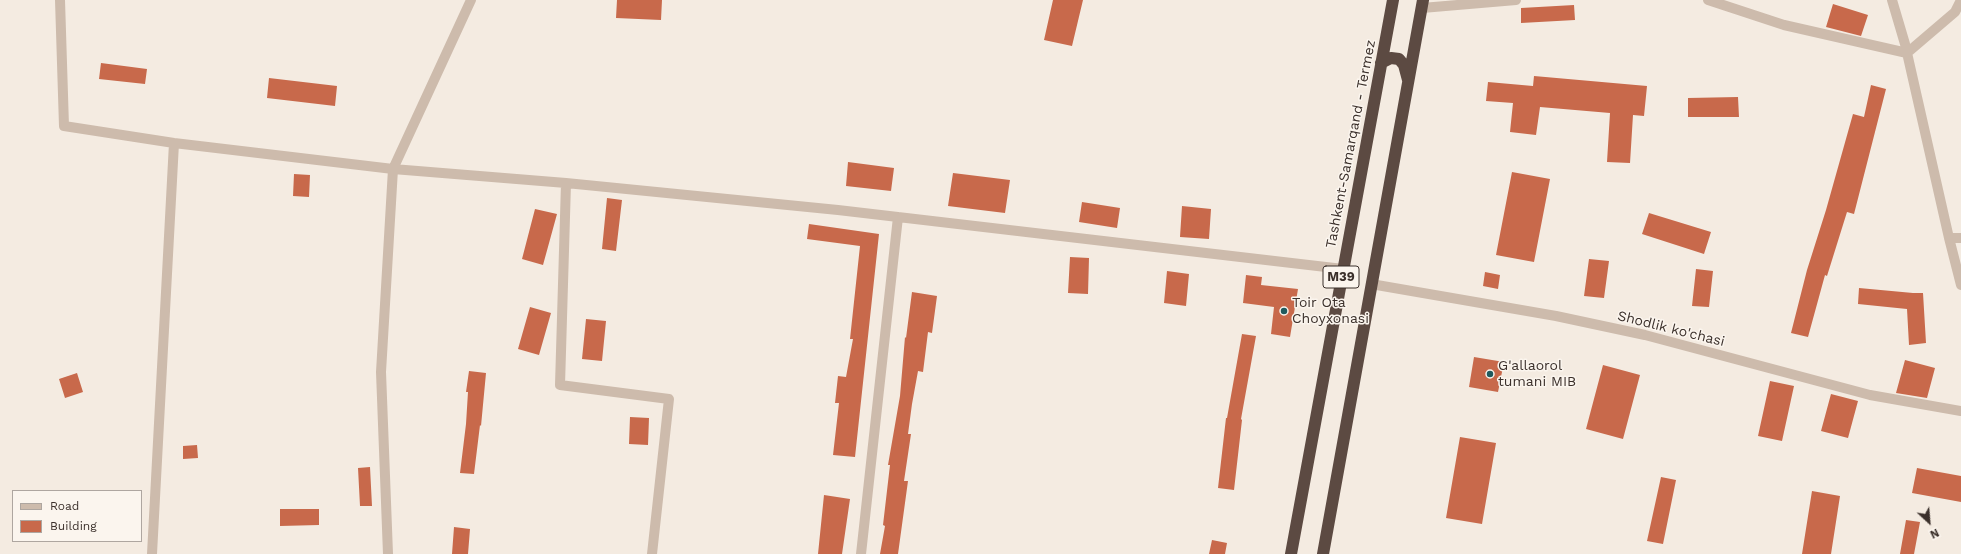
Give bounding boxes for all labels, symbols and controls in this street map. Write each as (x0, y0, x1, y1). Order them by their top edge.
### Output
street label: Tashkent-Samarqand - Termez (1323, 38, 1379, 250)
road number: M39 (1323, 266, 1359, 288)
place label: Toir Ota Choyxonasi (1292, 295, 1369, 328)
marker: Toir Ota Choyxonasi (1279, 306, 1289, 316)
street label: Shodlik ko'chasi (1616, 308, 1726, 350)
place label: G'allaorol tumani MIB (1498, 358, 1576, 390)
marker: G'allaorol tumani MIB (1485, 369, 1495, 379)
legend (12, 490, 142, 542)
text: Road (50, 499, 79, 513)
north arrow (1909, 502, 1949, 542)
text: Building (50, 519, 97, 533)
text: N (1928, 526, 1941, 541)

